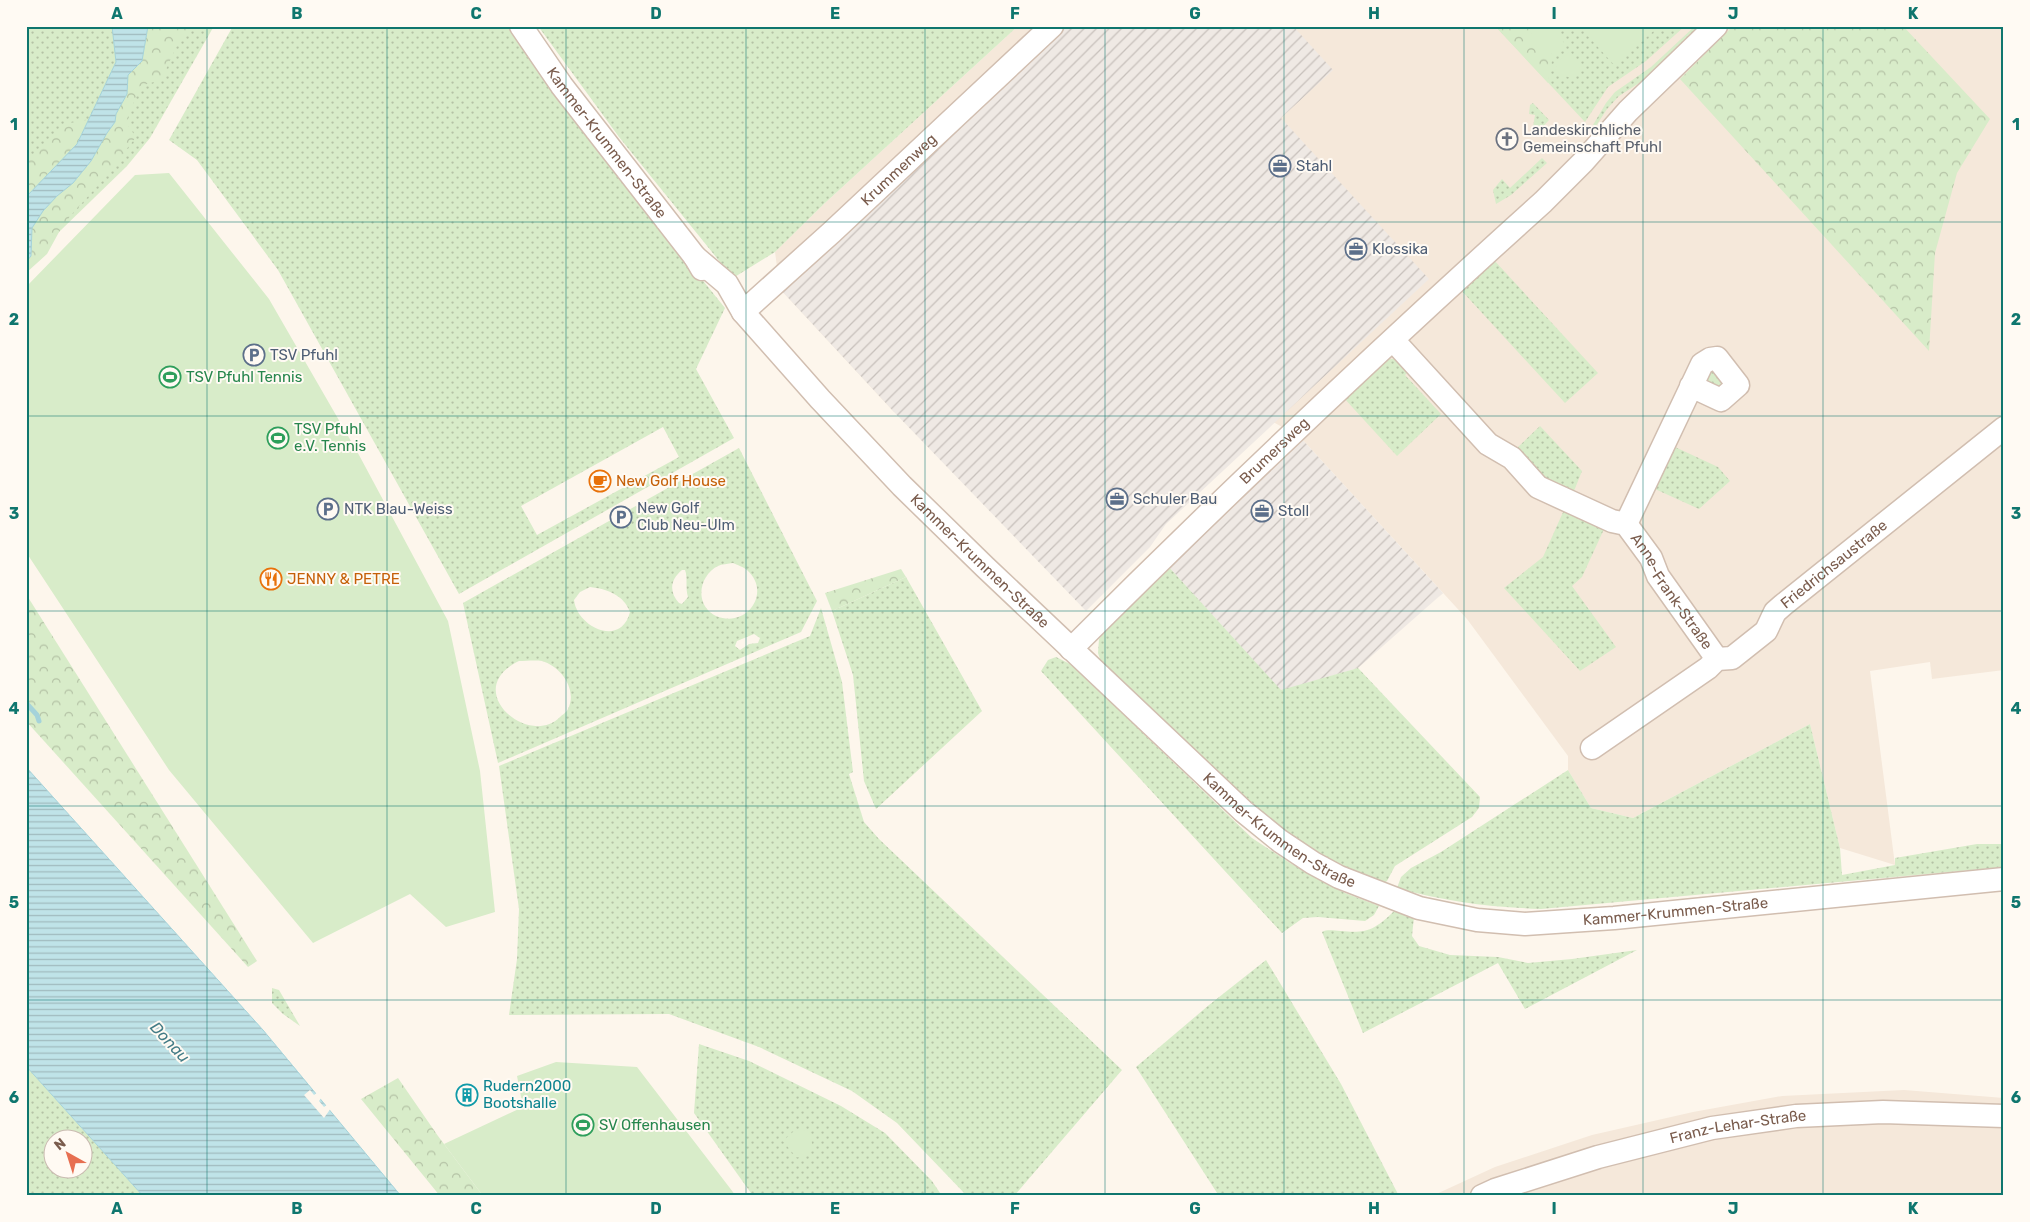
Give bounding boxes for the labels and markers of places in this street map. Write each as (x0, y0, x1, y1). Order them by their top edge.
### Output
place label: Landeskirchliche Gemeinschaft Pfuhl (1523, 121, 1662, 156)
church icon: Landeskirchliche Gemeinschaft Pfuhl (1495, 127, 1519, 151)
office icon: Stahl (1268, 154, 1292, 178)
place label: Stahl (1296, 157, 1332, 175)
office icon: Klossika (1344, 237, 1368, 261)
place label: Klossika (1372, 240, 1428, 258)
parking icon: TSV Pfuhl (242, 343, 266, 367)
place label: TSV Pfuhl (270, 346, 338, 364)
sports icon: TSV Pfuhl Tennis (158, 365, 182, 389)
place label: TSV Pfuhl Tennis (186, 368, 303, 386)
place label: TSV Pfuhl e.V. Tennis (294, 420, 366, 455)
sports icon: TSV Pfuhl e.V. Tennis (266, 426, 290, 450)
cafe icon: New Golf House (588, 469, 612, 493)
place label: New Golf House (616, 472, 726, 490)
office icon: Schuler Bau (1105, 487, 1129, 511)
place label: Schuler Bau (1133, 490, 1217, 508)
parking icon: NTK Blau-Weiss (316, 497, 340, 521)
place label: New Golf Club Neu-Ulm (637, 499, 735, 534)
office icon: Stoll (1250, 499, 1274, 523)
place label: NTK Blau-Weiss (344, 500, 453, 518)
place label: Stoll (1278, 502, 1309, 520)
parking icon: New Golf Club Neu-Ulm (609, 505, 633, 529)
restaurant icon: JENNY & PETRE (259, 567, 283, 591)
place label: JENNY & PETRE (287, 570, 400, 588)
place label: Rudern2000 Bootshalle (483, 1077, 571, 1112)
building icon: Rudern2000 Bootshalle (455, 1083, 479, 1107)
sports icon: SV Offenhausen (571, 1113, 595, 1137)
place label: SV Offenhausen (599, 1116, 711, 1134)

